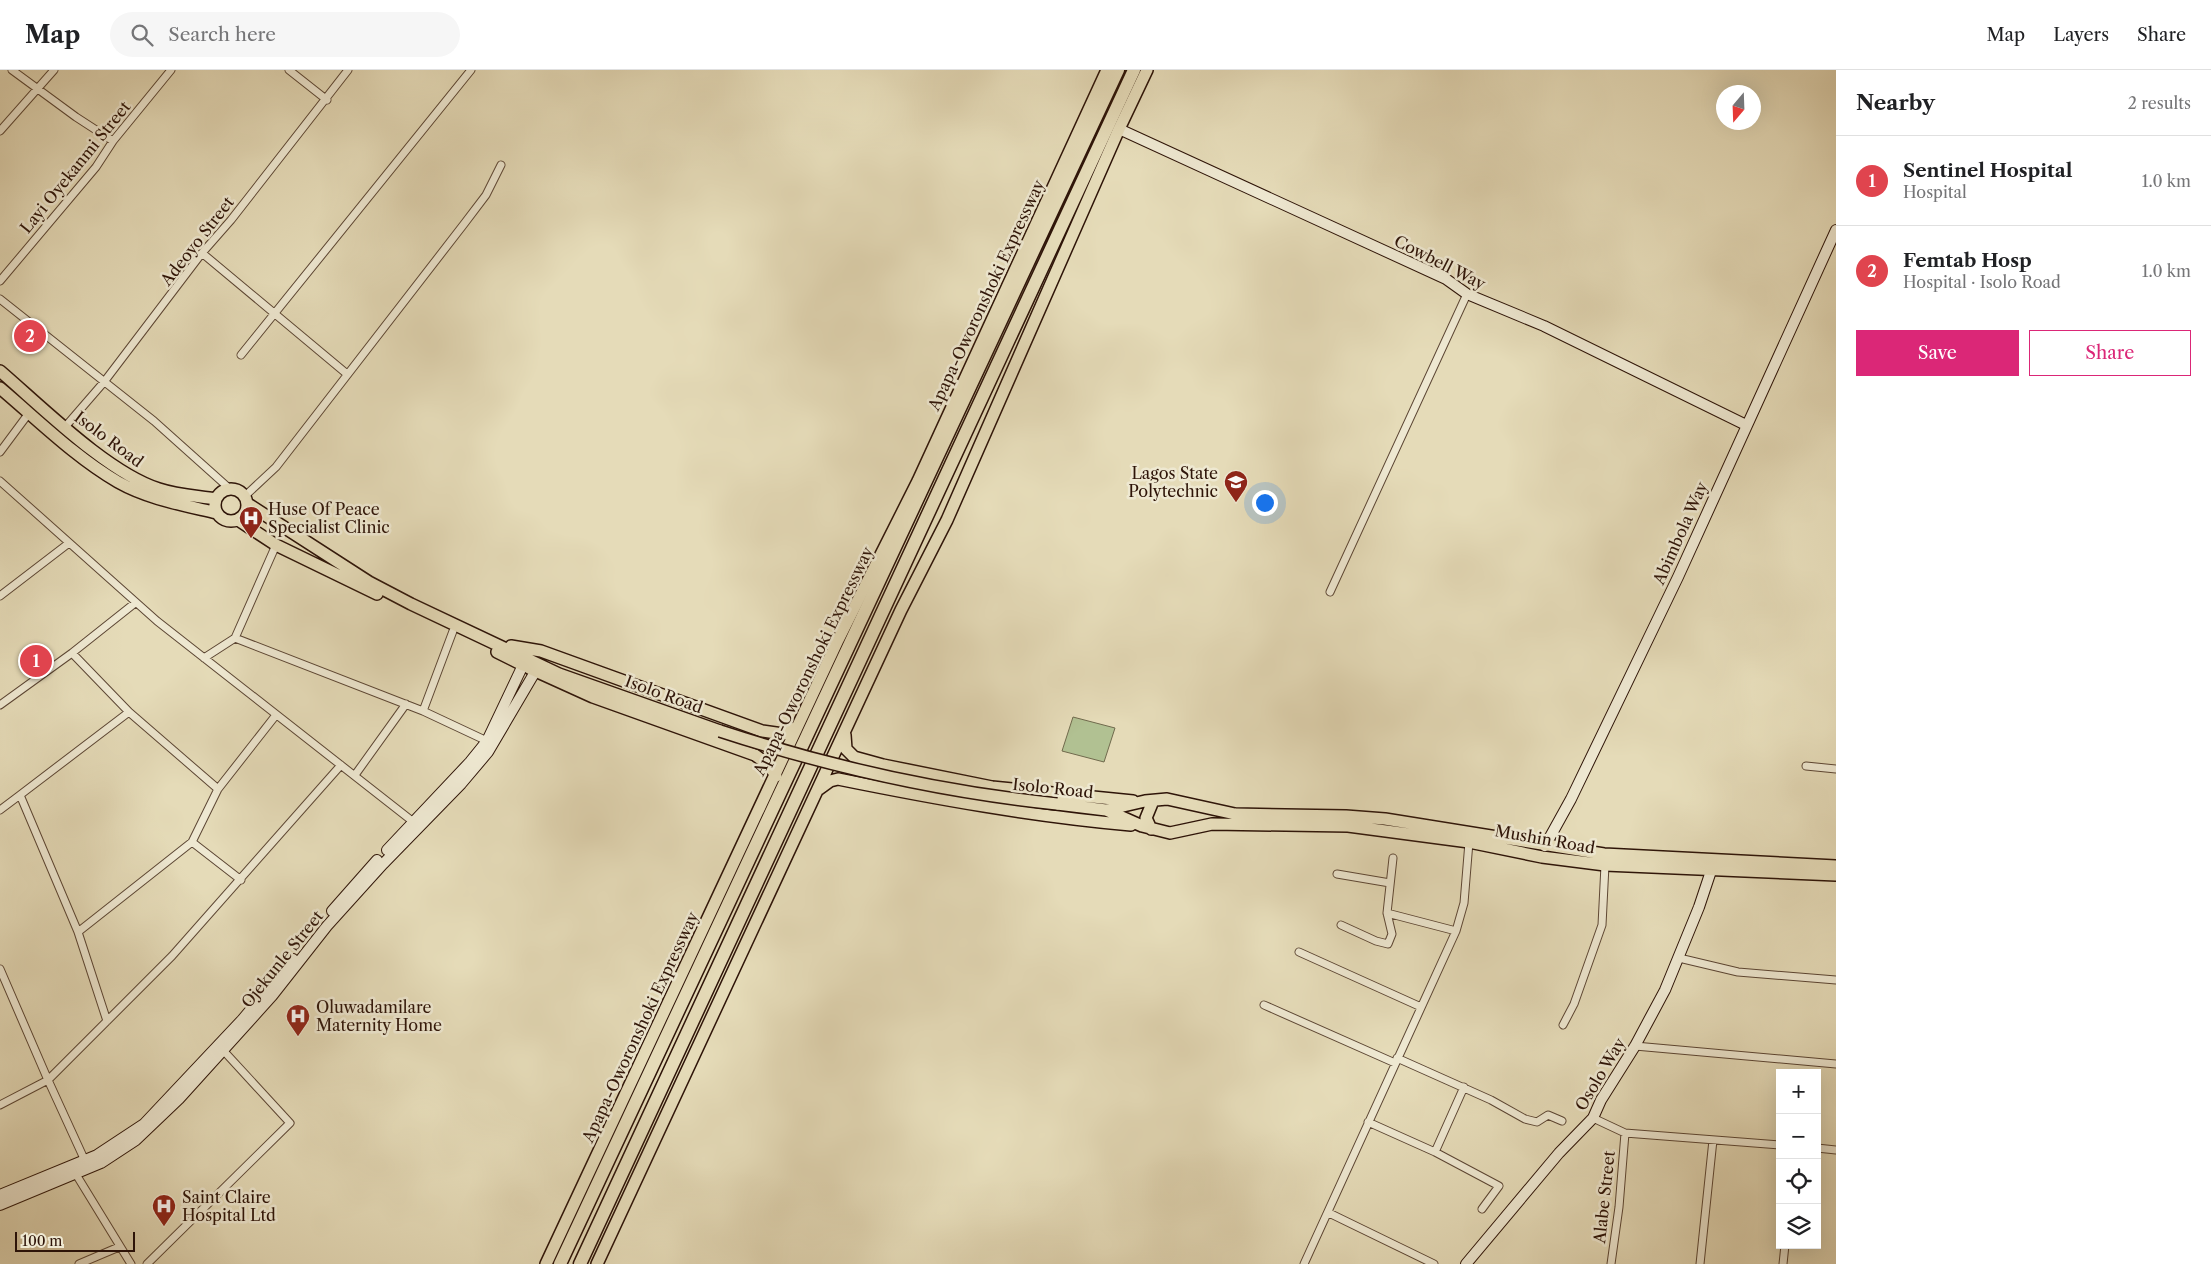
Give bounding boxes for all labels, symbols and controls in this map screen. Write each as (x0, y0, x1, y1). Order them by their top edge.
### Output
search box (110, 12, 460, 57)
text: Map (25, 20, 80, 49)
icon: search (128, 21, 156, 49)
text: Search here (168, 23, 276, 46)
text: Map (1987, 24, 2025, 46)
text: Layers (2053, 24, 2109, 46)
text: Share (2137, 24, 2186, 46)
north arrow (1716, 85, 1761, 130)
text: Nearby (1856, 90, 1935, 115)
text: 2 results (2128, 93, 2191, 113)
street label: Layi Oyekanmi Street (16, 97, 135, 237)
text: Sentinel Hospital (1903, 159, 2072, 182)
text: 1 (1868, 171, 1876, 191)
text: 1.0 km (2142, 171, 2191, 191)
street label: Apapa-Oworonshoki Expressway (923, 175, 1049, 415)
text: Hospital (1903, 182, 1967, 202)
street label: Adeoyo Street (155, 192, 238, 290)
street label: Cowbell Way (1391, 230, 1490, 294)
text: Femtab Hosp (1903, 249, 2032, 272)
text: 2 (1867, 261, 1877, 281)
text: 1.0 km (2142, 261, 2191, 281)
text: Hospital · Isolo Road (1903, 272, 2061, 292)
pin: 2 (14, 317, 46, 355)
button: Save (1856, 330, 2019, 376)
button: Share (2029, 330, 2191, 376)
street label: Isolo Road (71, 407, 148, 472)
place label: Lagos State Polytechnic (1128, 463, 1218, 501)
school or university icon: Lagos State Polytechnic (1223, 469, 1249, 503)
street label: Abimbola Way (1648, 477, 1712, 588)
your location (1252, 490, 1278, 516)
place label: Huse Of Peace Specialist Clinic (268, 499, 390, 537)
hospital icon: Huse Of Peace Specialist Clinic (238, 505, 264, 539)
street label: Apapa-Oworonshoki Expressway (748, 542, 878, 780)
pin: 1 (20, 642, 52, 680)
street label: Isolo Road (622, 671, 706, 717)
street label: Isolo Road (1012, 774, 1095, 802)
street label: Mushin Road (1493, 820, 1597, 858)
street label: Ojekunle Street (237, 906, 328, 1012)
street label: Apapa-Oworonshoki Expressway (577, 907, 703, 1147)
place label: Oluwadamilare Maternity Home (316, 997, 442, 1035)
hospital icon: Oluwadamilare Maternity Home (285, 1003, 311, 1037)
street label: Osolo Way (1570, 1033, 1630, 1114)
map controls (1776, 1069, 1821, 1249)
button: + (1776, 1069, 1821, 1114)
button: − (1776, 1114, 1821, 1159)
street label: Alabe Street (1589, 1149, 1619, 1245)
button: locate (1776, 1159, 1821, 1204)
place label: Saint Claire Hospital Ltd (182, 1187, 276, 1225)
hospital icon: Saint Claire Hospital Ltd (151, 1193, 177, 1227)
button: layers (1776, 1204, 1821, 1249)
scale bar (15, 1229, 135, 1252)
text: 100 m (22, 1232, 62, 1250)

